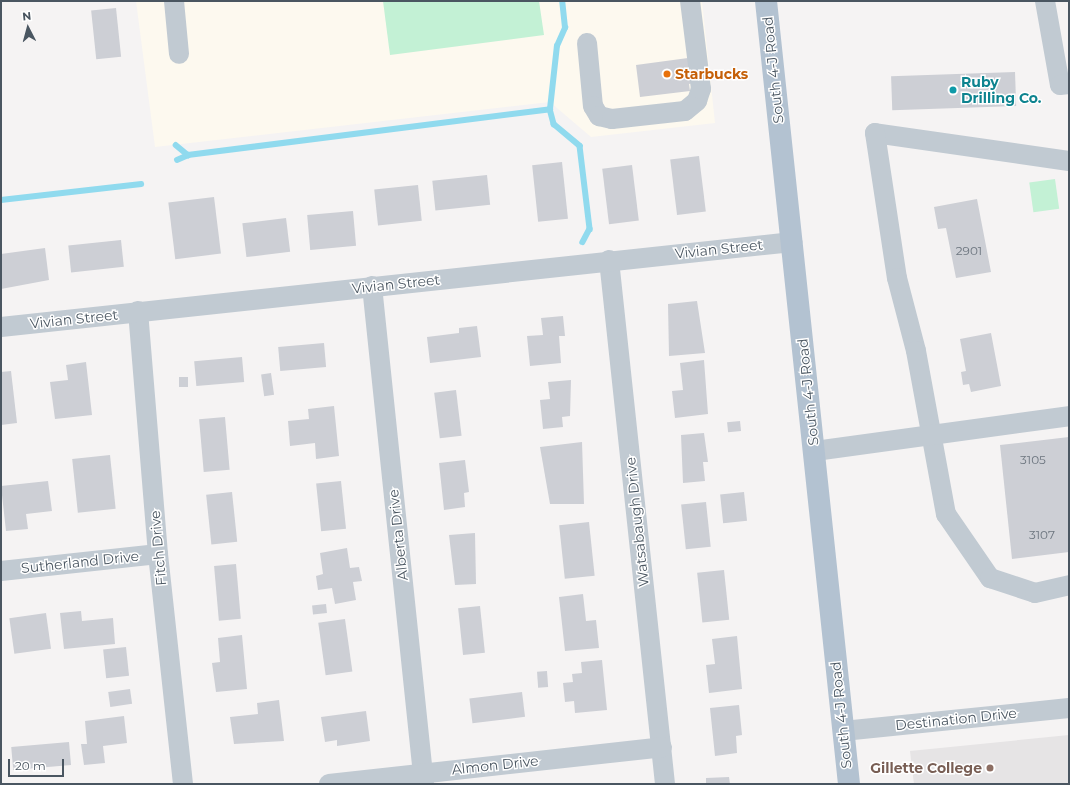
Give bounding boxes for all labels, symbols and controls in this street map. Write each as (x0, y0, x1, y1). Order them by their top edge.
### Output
north arrow (8, 8, 48, 48)
text: N (22, 9, 32, 23)
street label: South 4-J Road (759, 16, 787, 124)
place label: Starbucks (675, 66, 748, 82)
marker: Starbucks (662, 69, 672, 79)
place label: Ruby Drilling Co. (961, 74, 1042, 106)
marker: Ruby Drilling Co. (948, 85, 958, 95)
street label: Vivian Street (674, 236, 764, 262)
house number: 2901 (956, 244, 982, 258)
street label: Vivian Street (351, 271, 441, 297)
street label: Vivian Street (29, 306, 119, 332)
street label: South 4-J Road (794, 338, 822, 446)
house number: 3105 (1020, 453, 1046, 467)
street label: Watsabaugh Drive (622, 456, 652, 588)
street label: Alberta Drive (385, 489, 411, 581)
street label: Fitch Drive (146, 510, 170, 586)
house number: 3107 (1029, 528, 1055, 542)
street label: Sutherland Drive (20, 547, 140, 577)
street label: South 4-J Road (827, 661, 855, 769)
street label: Destination Drive (894, 704, 1018, 734)
scale bar (10, 751, 66, 777)
street label: Almon Drive (451, 752, 539, 778)
text: 20 m (15, 758, 46, 773)
place label: Gillette College (870, 760, 982, 776)
marker: Gillette College (985, 763, 995, 773)

